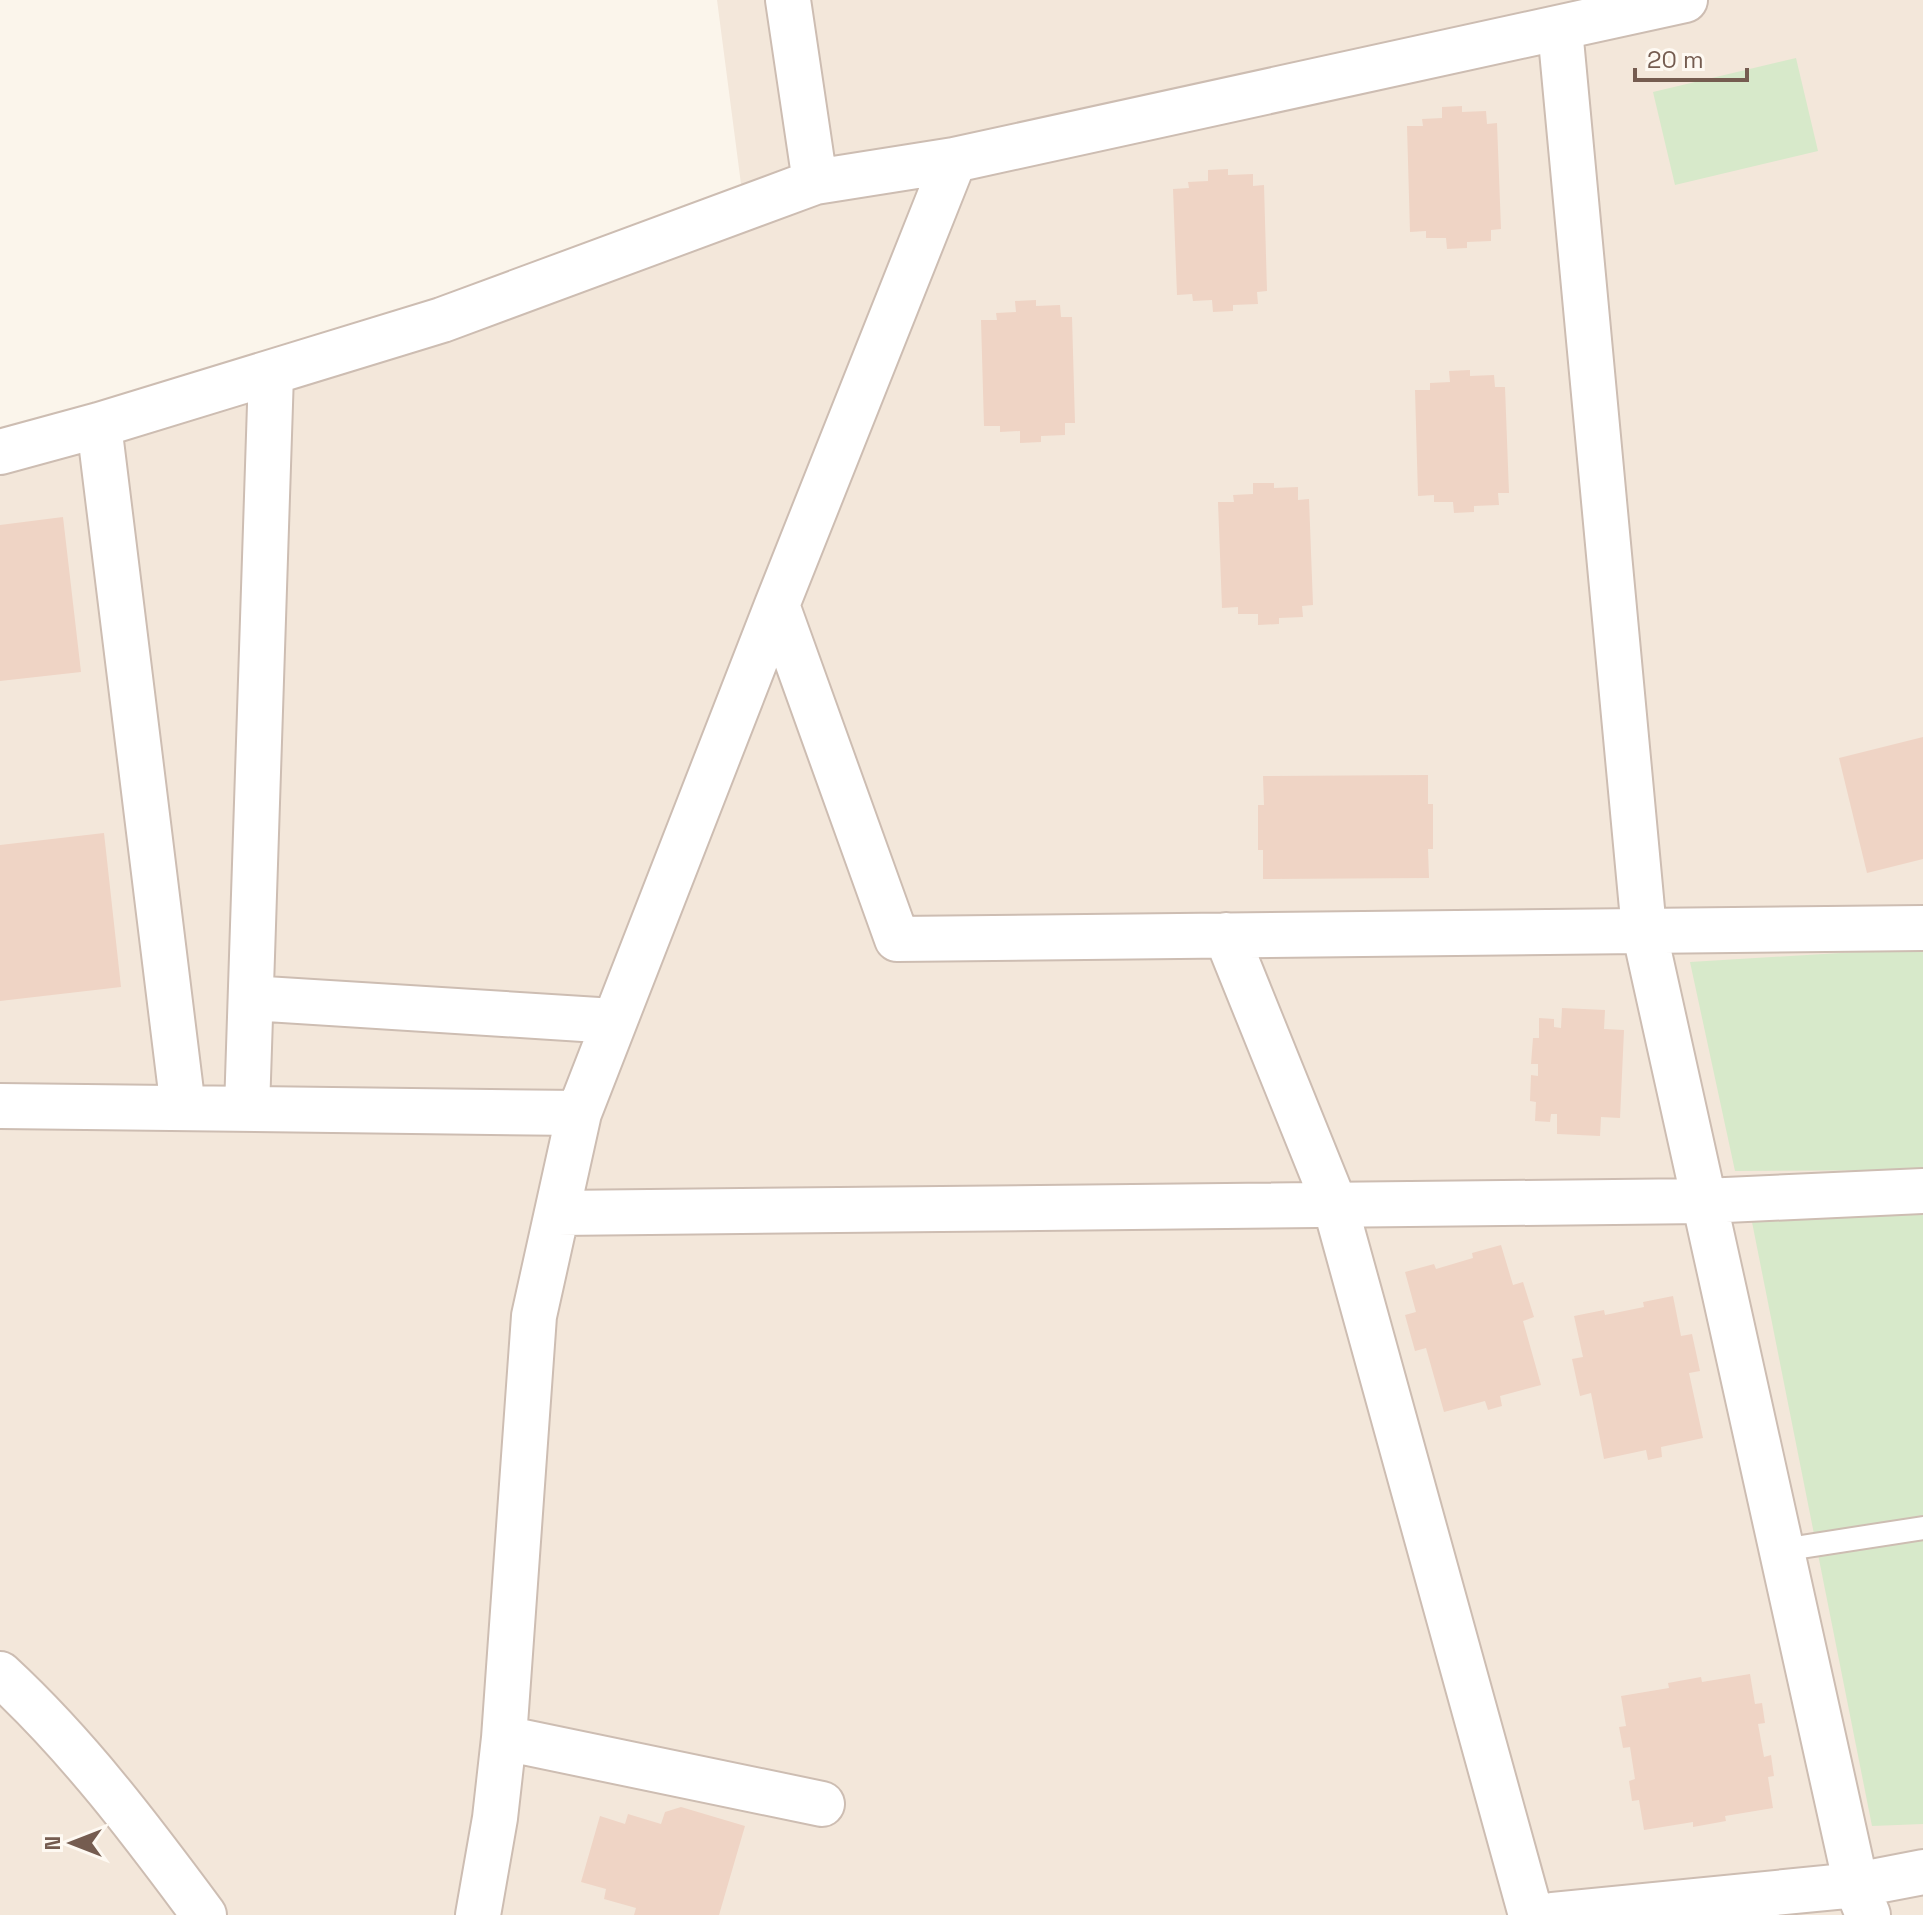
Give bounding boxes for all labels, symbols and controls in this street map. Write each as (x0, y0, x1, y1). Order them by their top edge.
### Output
scale bar (1635, 32, 1747, 82)
text: 20 m (1647, 44, 1704, 75)
north arrow (32, 1803, 112, 1883)
text: N (38, 1836, 66, 1850)

